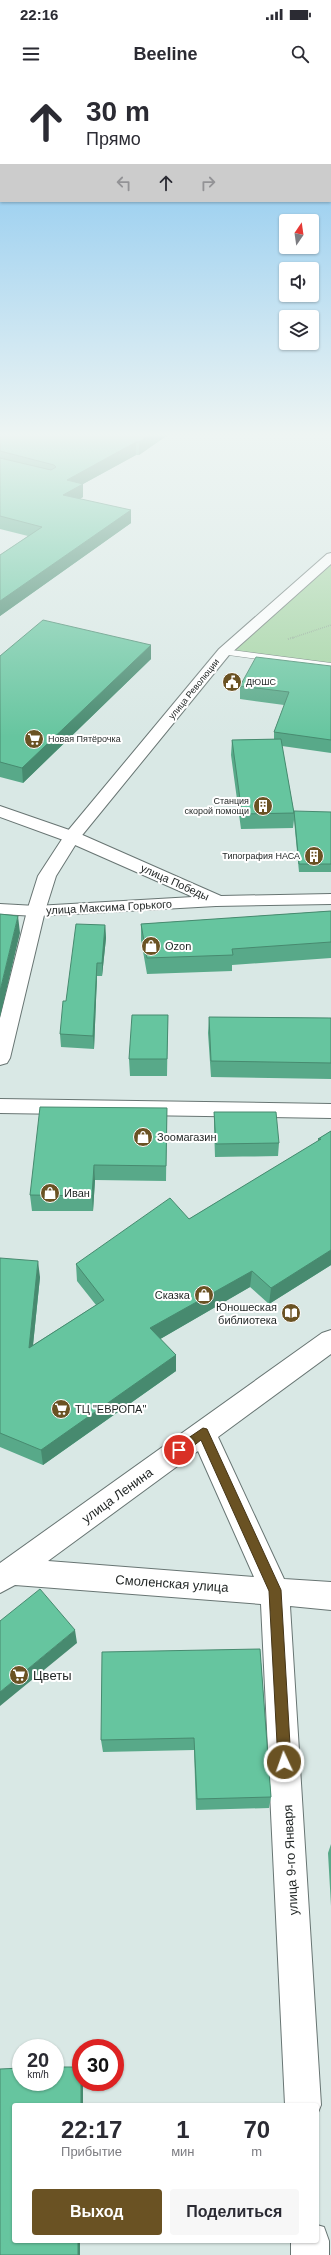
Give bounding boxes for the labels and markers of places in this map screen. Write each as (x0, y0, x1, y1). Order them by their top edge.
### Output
public building icon: ДЮШС (221, 671, 243, 693)
place label: ДЮШС (246, 677, 276, 687)
supermarket icon: Новая Пятёрочка (23, 728, 45, 750)
place label: Новая Пятёрочка (48, 734, 121, 744)
building icon: Станция скорой помощи (252, 795, 274, 817)
place label: Станция скорой помощи (184, 796, 249, 816)
building icon: Типография НАСА (303, 845, 325, 867)
place label: Типография НАСА (222, 851, 300, 861)
shop icon: Ozon (140, 935, 162, 957)
place label: Ozon (165, 940, 191, 952)
shop icon: Зоомагазин (132, 1126, 154, 1148)
place label: Зоомагазин (157, 1131, 217, 1143)
shop icon: Иван (39, 1182, 61, 1204)
place label: Иван (64, 1187, 90, 1199)
shop icon: Сказка (193, 1284, 215, 1306)
place label: Сказка (155, 1289, 191, 1301)
place label: Юношеская библиотека (216, 1301, 278, 1326)
library icon: Юношеская библиотека (280, 1302, 302, 1324)
supermarket icon: ТЦ "ЕВРОПА" (50, 1398, 72, 1420)
place label: ТЦ "ЕВРОПА" (75, 1403, 146, 1415)
pin (162, 1433, 196, 1467)
supermarket icon: Цветы (8, 1664, 30, 1686)
place label: Цветы (33, 1668, 71, 1683)

